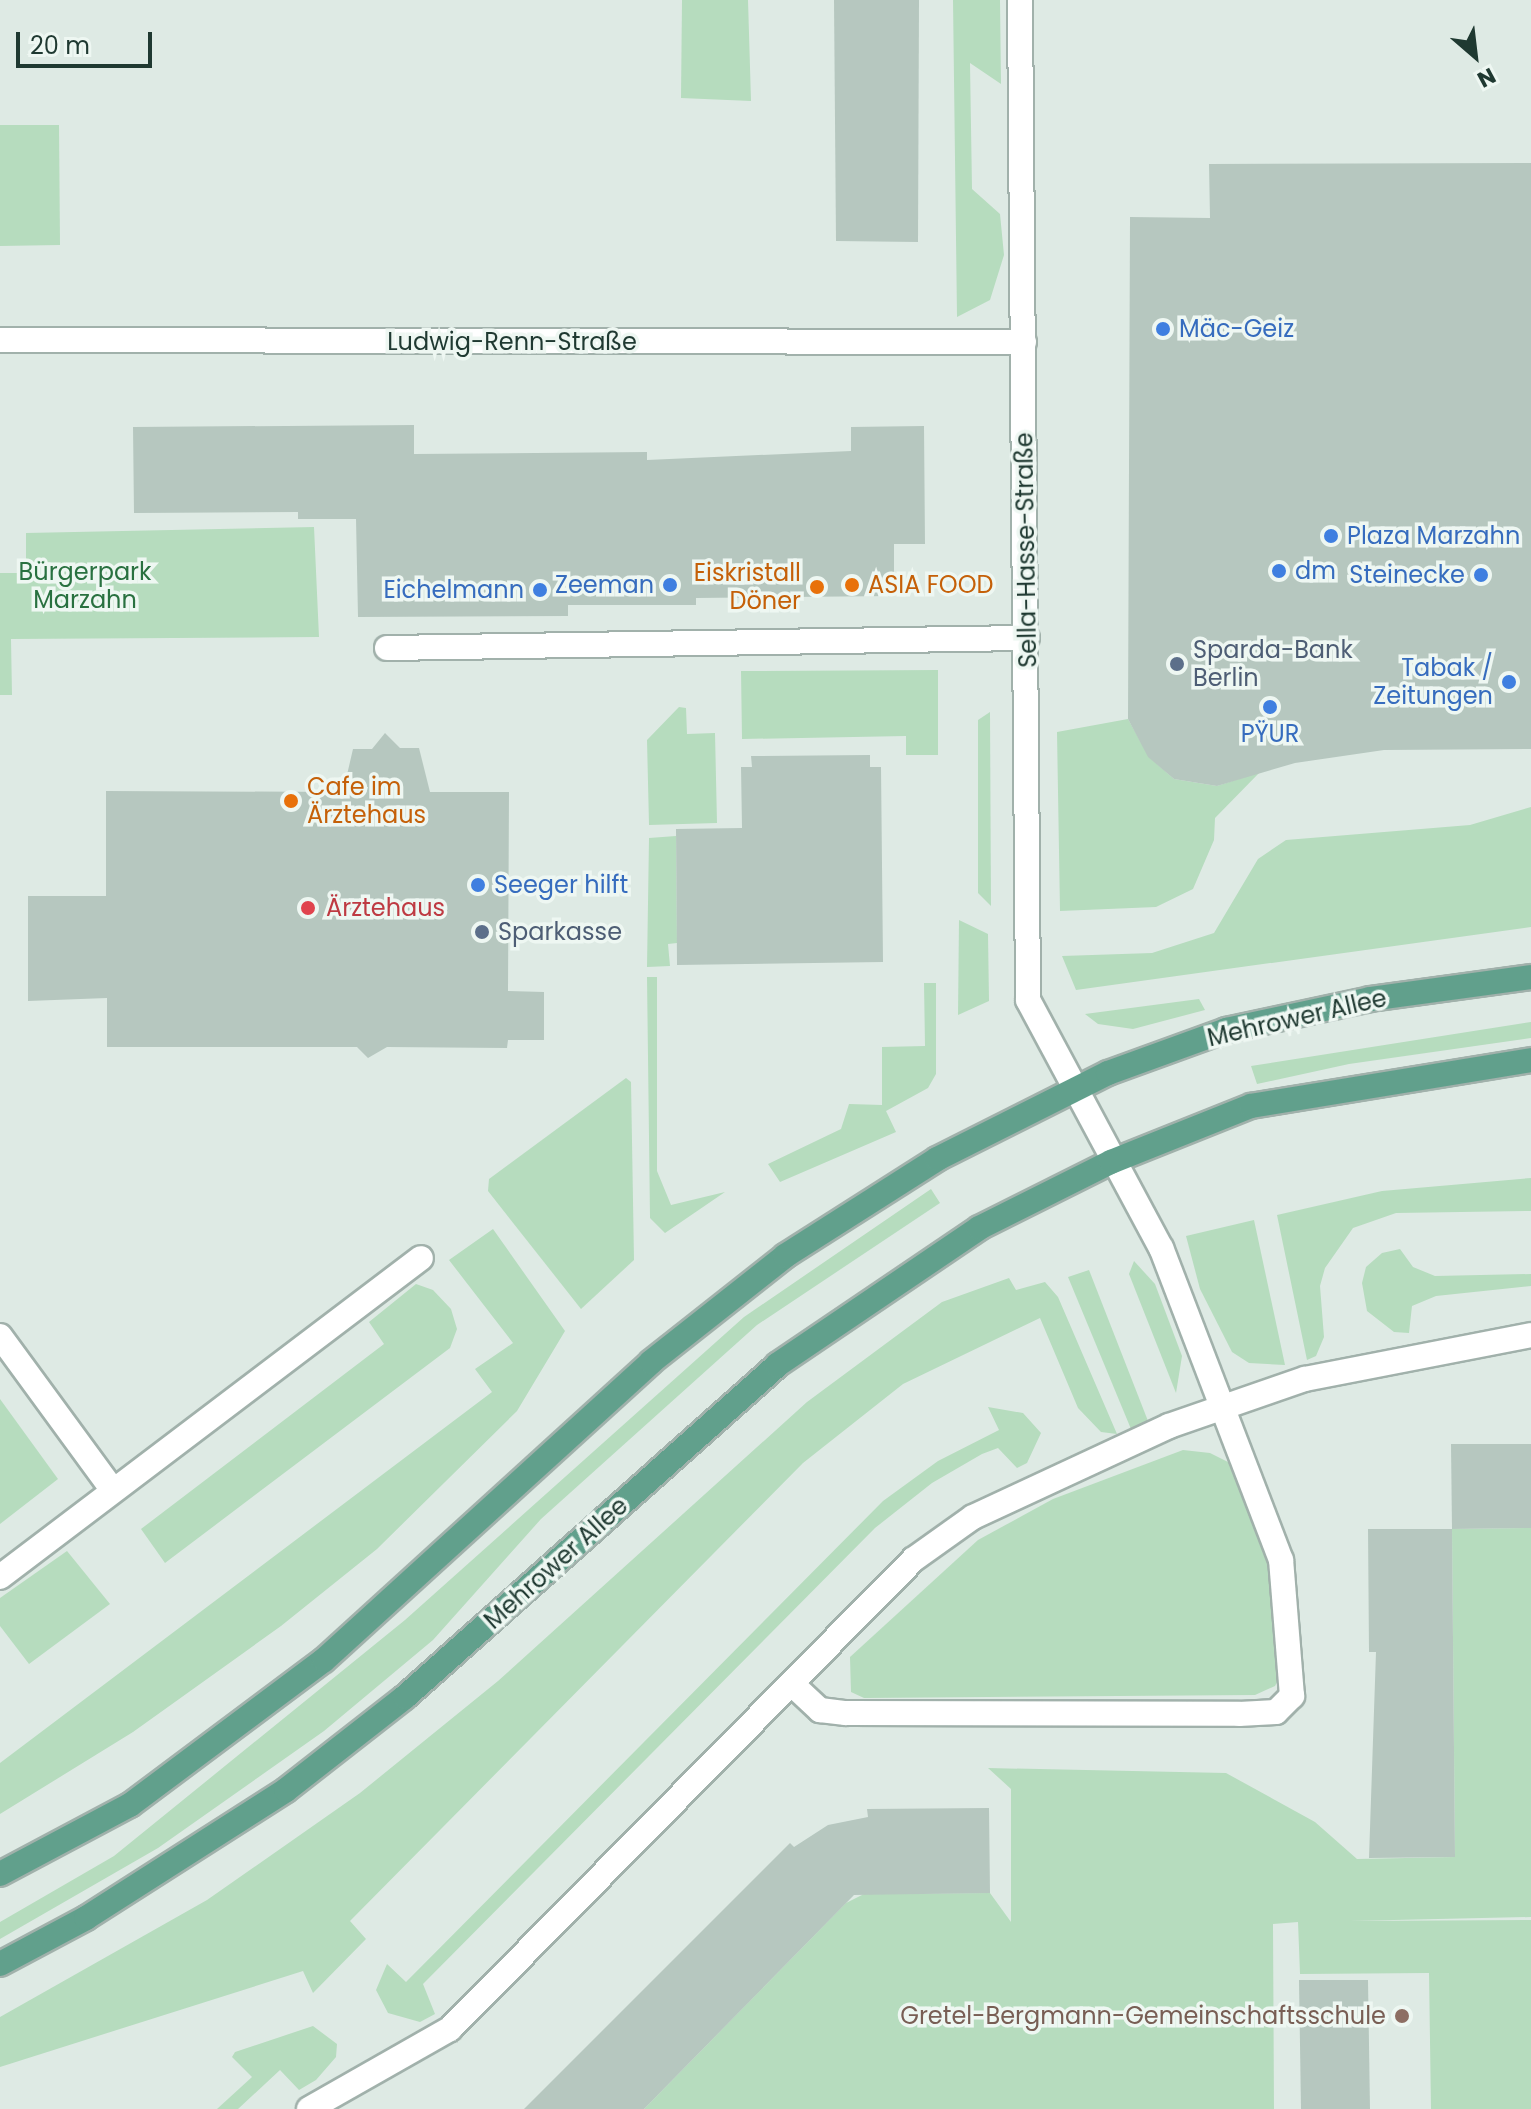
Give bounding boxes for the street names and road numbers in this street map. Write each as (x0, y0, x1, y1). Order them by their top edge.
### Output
street label: Ludwig-Renn-Straße (387, 328, 637, 356)
street label: Sella-Hasse-Straße (1010, 432, 1042, 668)
street label: Mehrower Allee (1205, 983, 1389, 1053)
street label: Mehrower Allee (478, 1491, 634, 1635)

